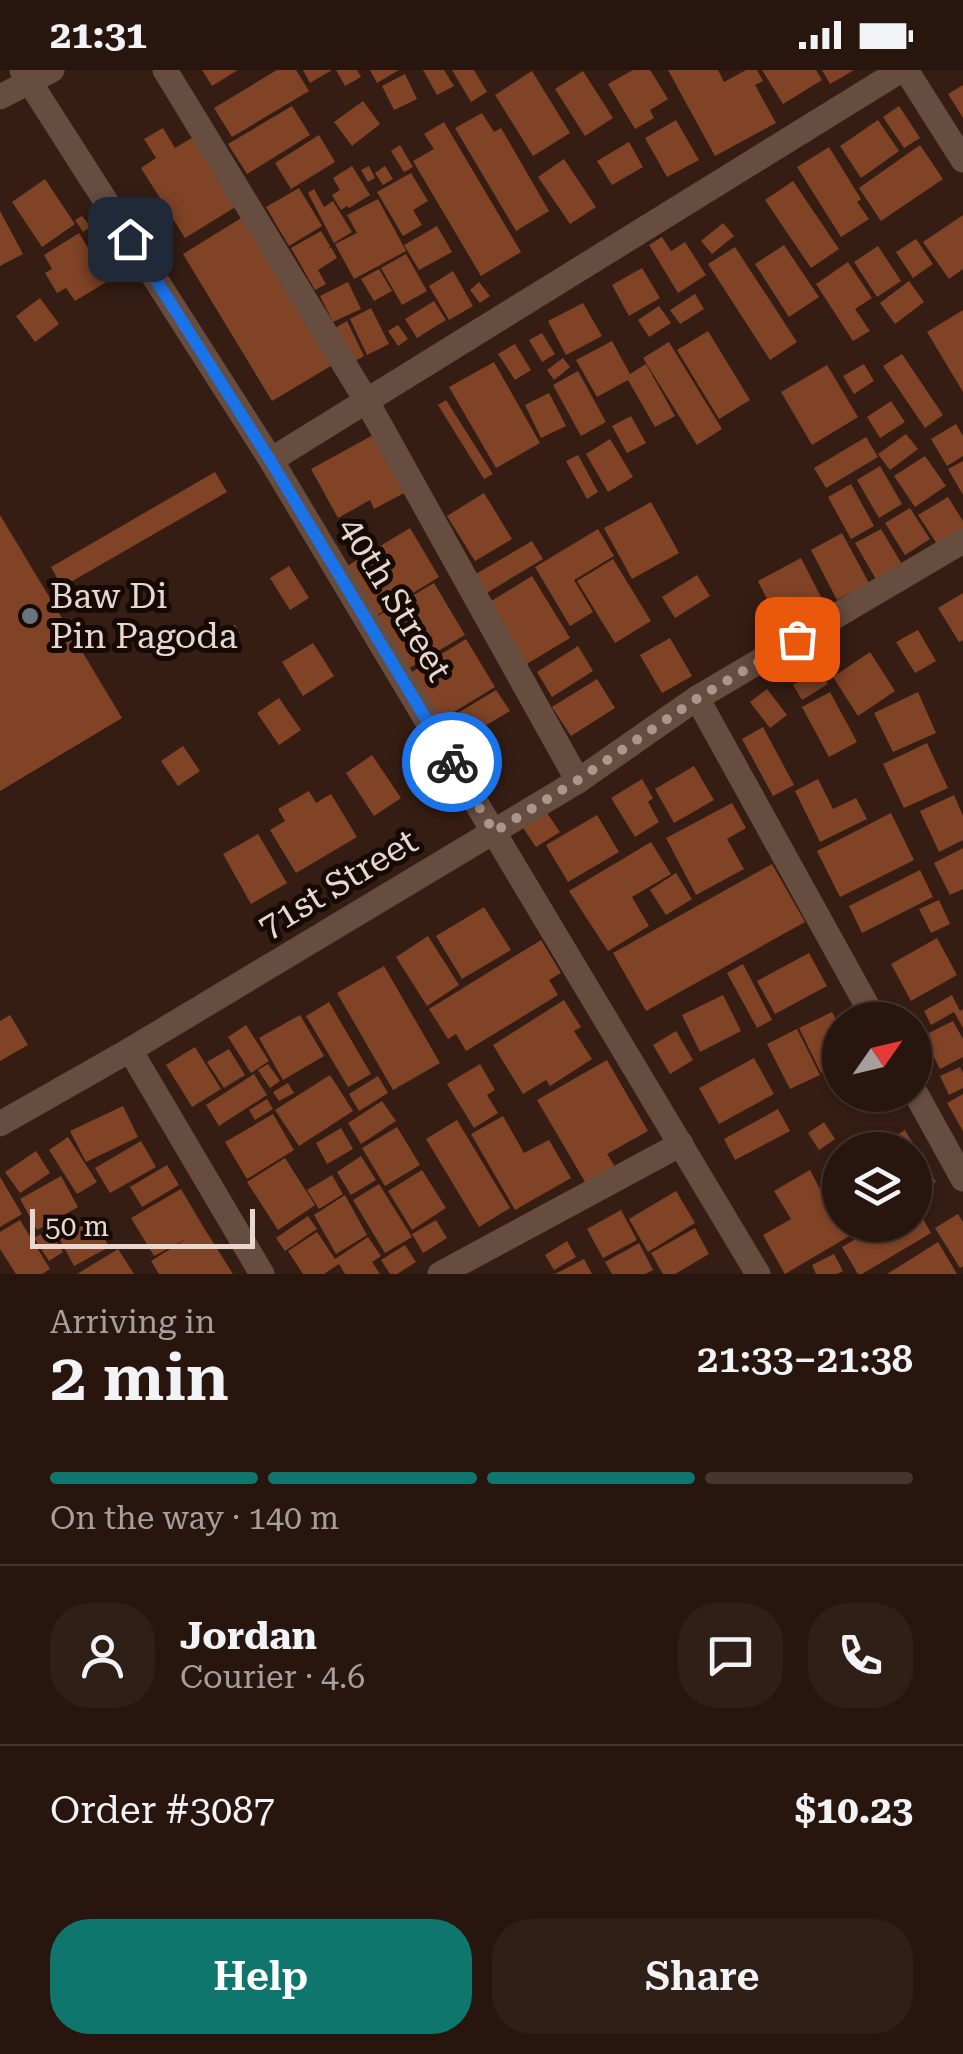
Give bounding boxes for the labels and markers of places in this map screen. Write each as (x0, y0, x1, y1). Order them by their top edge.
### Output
pin (88, 197, 173, 282)
place label: Baw Di Pin Pagoda (50, 576, 238, 657)
pin (755, 597, 840, 682)
marker: Baw Di Pin Pagoda (19, 605, 41, 627)

